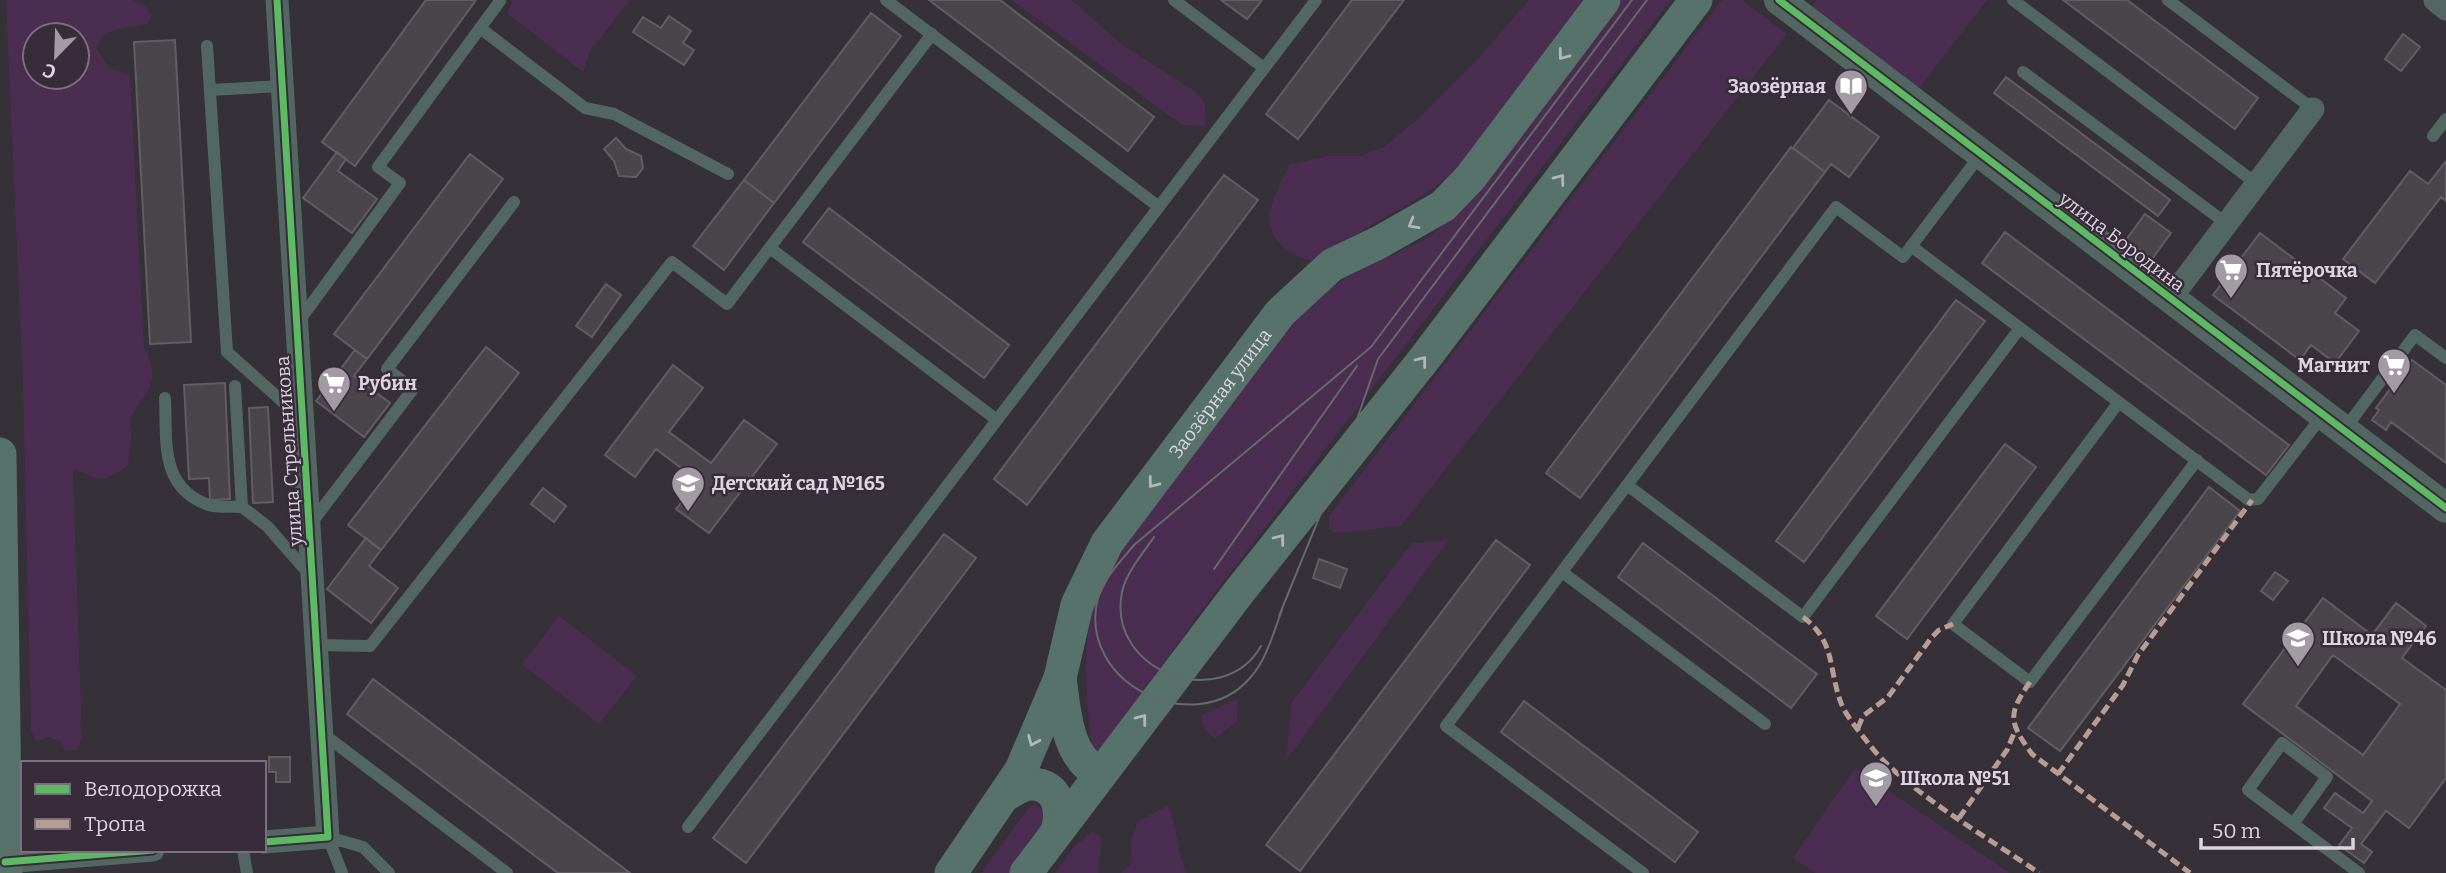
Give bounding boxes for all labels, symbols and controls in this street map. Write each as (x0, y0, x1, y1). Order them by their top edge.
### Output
north arrow (21, 21, 91, 91)
one-way arrow (1558, 47, 1571, 59)
text: С (40, 58, 60, 84)
library icon: Заозёрная (1832, 67, 1870, 116)
place label: Заозёрная (1728, 75, 1826, 98)
one-way arrow (1551, 175, 1564, 187)
street label: улица Бородина (2054, 187, 2190, 297)
one-way arrow (1408, 216, 1421, 229)
supermarket icon: Пятёрочка (2212, 251, 2250, 300)
place label: Пятёрочка (2256, 259, 2358, 282)
street label: Заозёрная улица (1164, 323, 1276, 462)
supermarket icon: Магнит (2375, 346, 2413, 395)
place label: Магнит (2298, 354, 2371, 377)
street label: улица Стрельникова (271, 355, 307, 548)
one-way arrow (1414, 356, 1427, 368)
supermarket icon: Рубин (315, 364, 353, 413)
place label: Рубин (358, 372, 417, 395)
school or university icon: Детский сад №165 (669, 464, 707, 513)
place label: Детский сад №165 (712, 472, 885, 495)
one-way arrow (1148, 475, 1161, 488)
one-way arrow (1272, 534, 1285, 546)
school or university icon: Школа №46 (2279, 619, 2317, 668)
place label: Школа №46 (2322, 627, 2436, 650)
one-way arrow (1134, 714, 1147, 727)
one-way arrow (1028, 734, 1042, 746)
school or university icon: Школа №51 (1857, 759, 1895, 808)
legend (21, 761, 266, 852)
place label: Школа №51 (1900, 767, 2011, 790)
text: Велодорожка (84, 776, 222, 802)
scale bar (2201, 806, 2353, 850)
text: Тропа (84, 811, 146, 837)
text: 50 m (2212, 818, 2261, 844)

